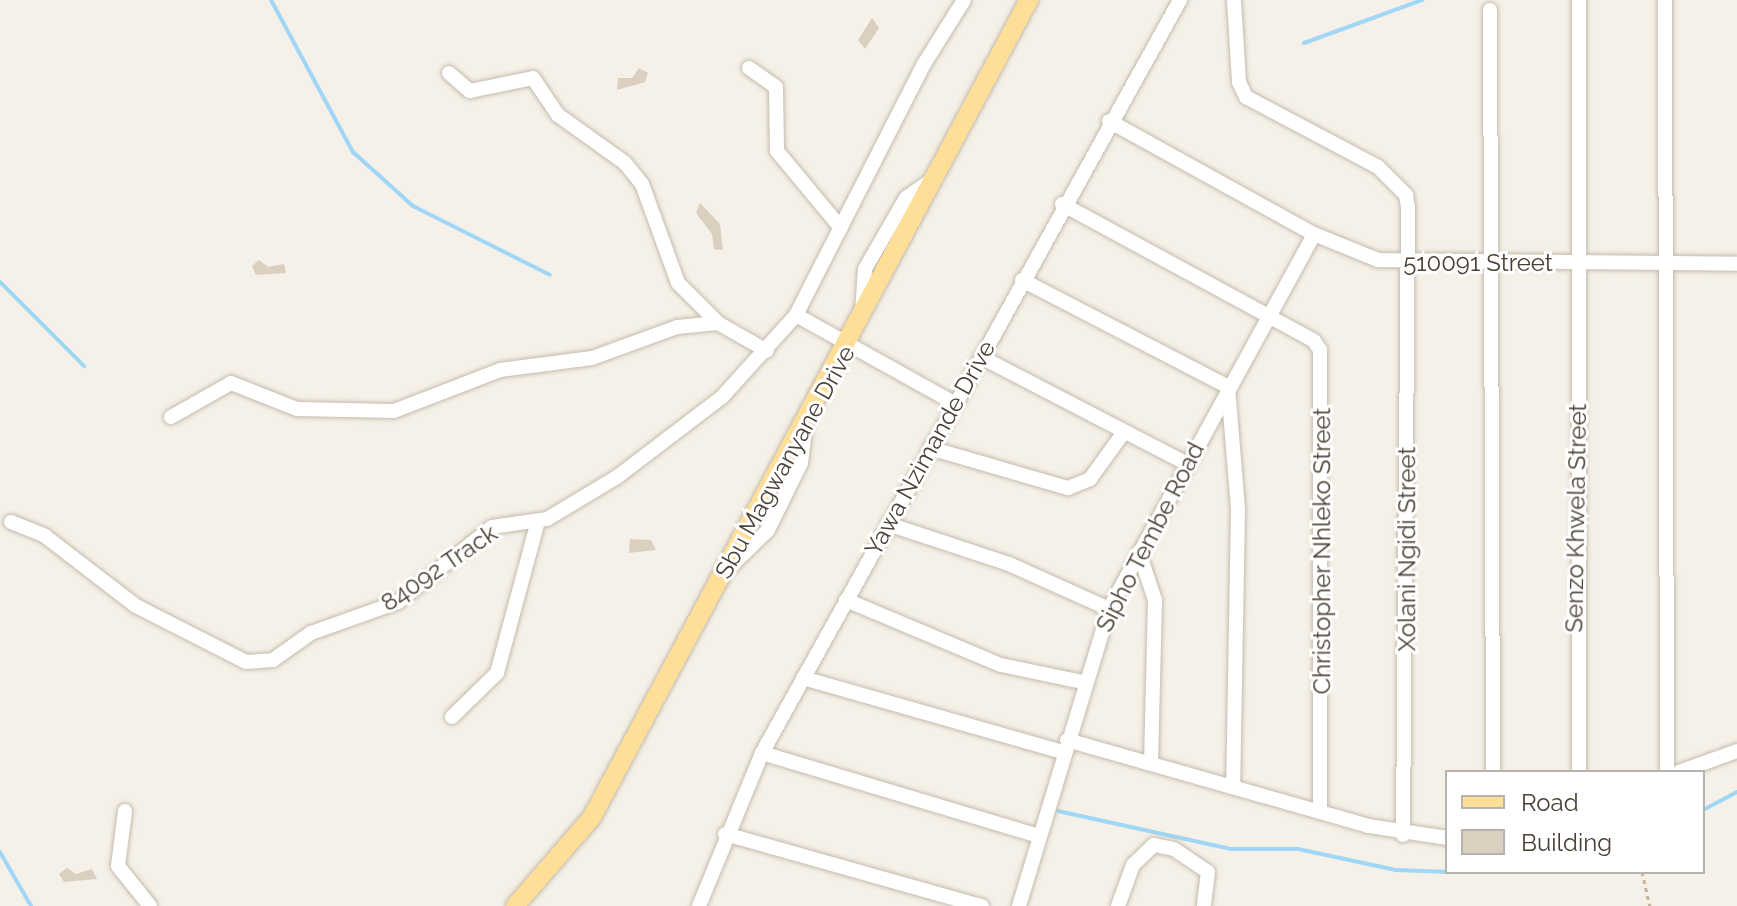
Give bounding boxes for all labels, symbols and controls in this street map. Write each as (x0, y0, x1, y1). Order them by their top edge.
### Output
street label: 510091 Street (1403, 249, 1553, 277)
street label: Yawa Nzimande Drive (859, 335, 1001, 561)
street label: Sbu Magwanyane Drive (709, 341, 861, 583)
street label: Senzo Khwela Street (1560, 403, 1592, 633)
street label: Christopher Nhleko Street (1308, 407, 1336, 695)
street label: Sipho Tembe Road (1090, 437, 1210, 637)
street label: Xolani Ngidi Street (1393, 447, 1421, 651)
street label: 84092 Track (375, 518, 503, 618)
legend (1445, 770, 1705, 874)
text: Road (1521, 788, 1579, 817)
text: Building (1521, 828, 1612, 857)

